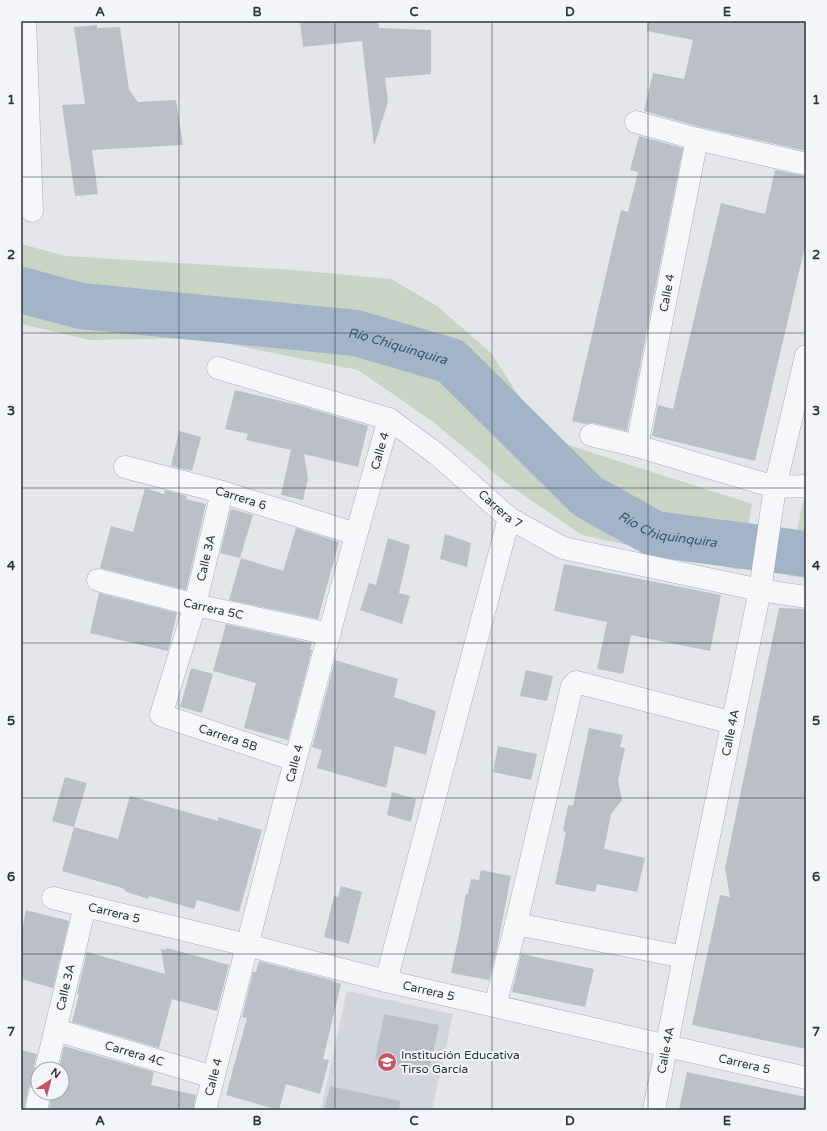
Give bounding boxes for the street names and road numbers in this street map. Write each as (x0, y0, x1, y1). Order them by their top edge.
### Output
street label: Calle 4 (656, 272, 678, 313)
street label: Calle 4 (368, 430, 392, 471)
street label: Carrera 6 (214, 484, 268, 513)
street label: Carrera 7 (475, 487, 525, 531)
street label: Calle 3A (194, 533, 218, 583)
street label: Carrera 5C (182, 595, 245, 622)
street label: Calle 4A (719, 708, 742, 757)
street label: Carrera 5B (197, 721, 259, 754)
street label: Calle 4 (283, 742, 306, 784)
street label: Carrera 5 (87, 900, 142, 926)
street label: Calle 3A (53, 963, 78, 1012)
street label: Carrera 5 (401, 978, 456, 1004)
street label: Calle 4A (654, 1025, 677, 1075)
street label: Carrera 4C (103, 1038, 166, 1069)
street label: Carrera 5 (717, 1051, 772, 1077)
street label: Calle 4 (202, 1056, 225, 1097)

